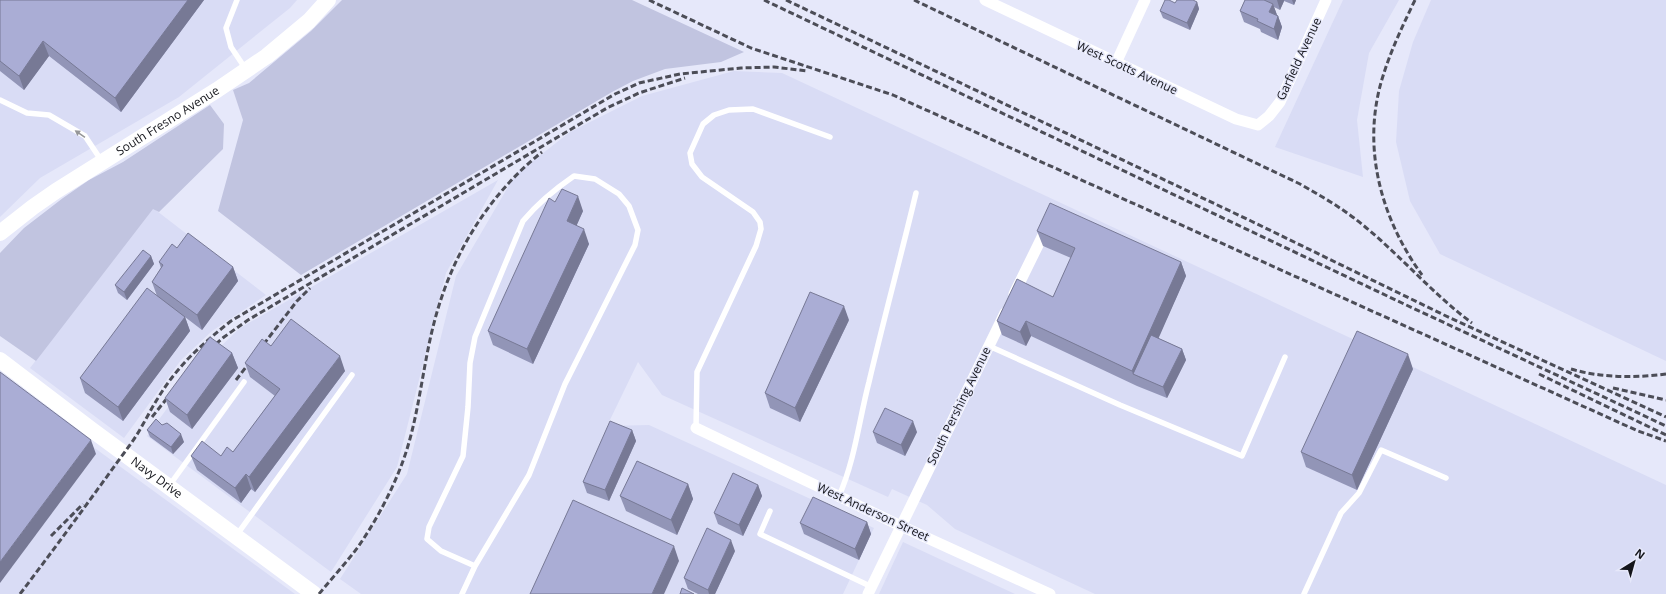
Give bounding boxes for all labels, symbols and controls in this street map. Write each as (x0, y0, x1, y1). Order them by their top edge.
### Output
street label: Garfield Avenue (1272, 14, 1325, 103)
street label: West Scotts Avenue (1074, 37, 1181, 99)
street label: South Fresno Avenue (113, 81, 223, 159)
one-way arrow (75, 130, 86, 138)
street label: South Pershing Avenue (922, 344, 995, 468)
street label: Navy Drive (128, 453, 186, 502)
street label: West Anderson Street (814, 478, 932, 545)
north arrow (1614, 542, 1654, 582)
text: N (1632, 545, 1648, 562)

